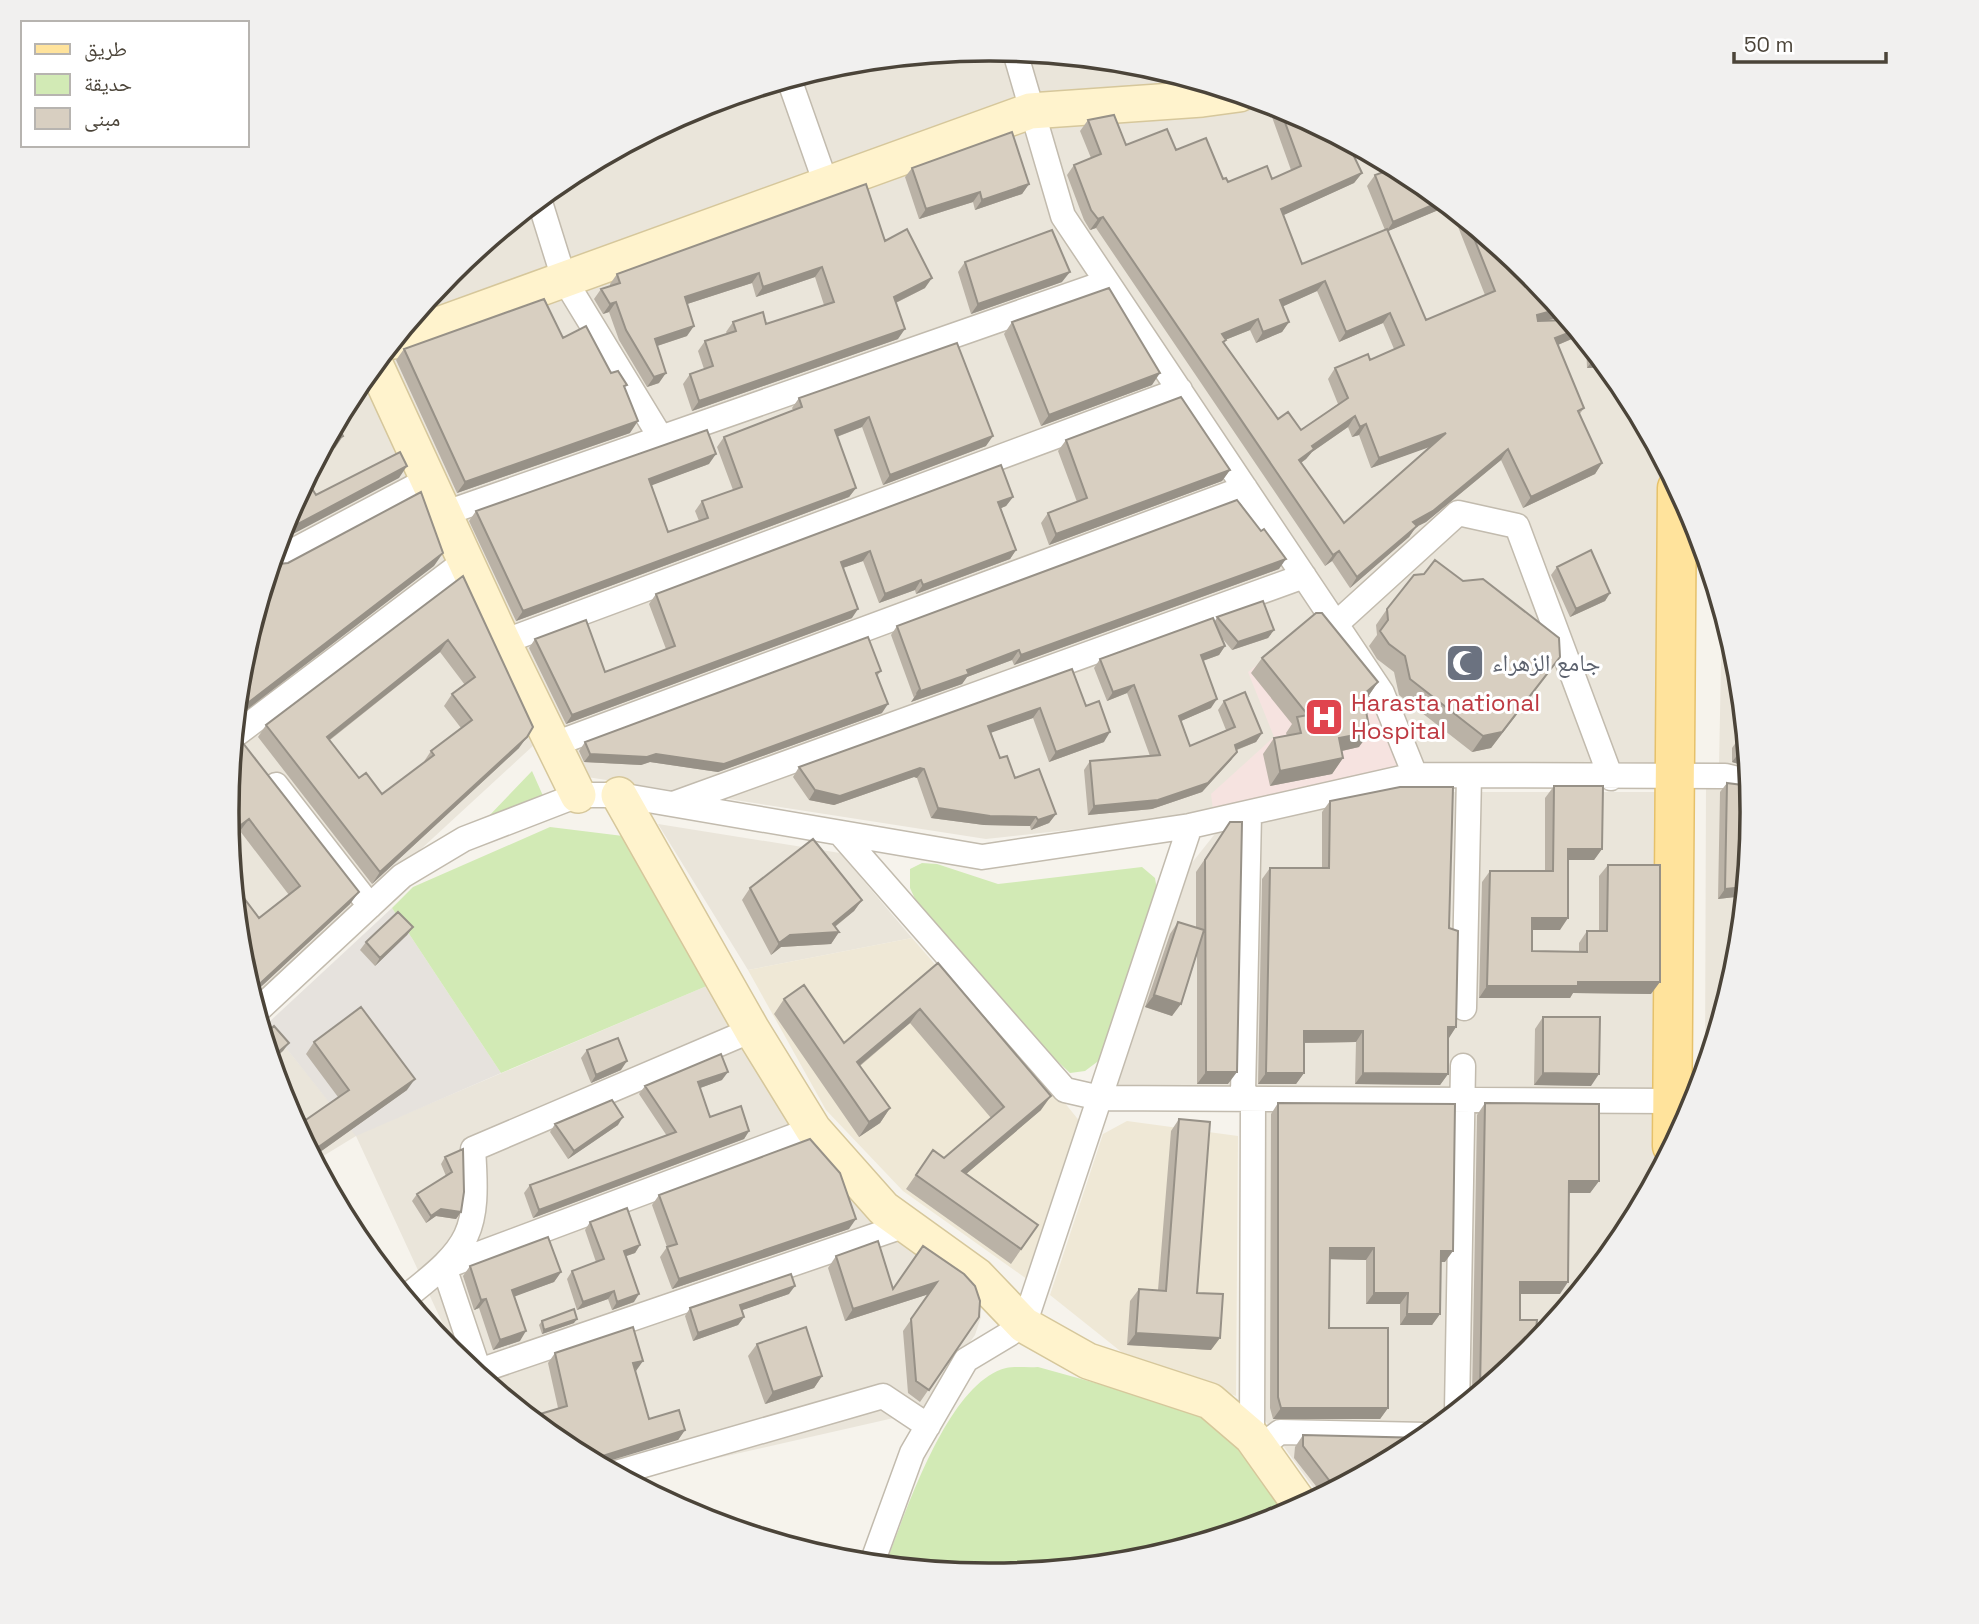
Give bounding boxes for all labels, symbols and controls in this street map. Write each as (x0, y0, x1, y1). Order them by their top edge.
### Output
legend (21, 21, 248, 147)
scale bar (1734, 21, 1886, 65)
text: 50 m (1744, 31, 1794, 58)
text: طريق (84, 35, 127, 62)
text: حديقة (84, 70, 132, 97)
text: مبنى (84, 105, 120, 132)
mosque icon: جامع الزهراء (1444, 642, 1486, 684)
place label: جامع الزهراء (1492, 647, 1600, 678)
place label: Harasta national Hospital (1351, 687, 1540, 746)
hospital icon: Harasta national Hospital (1303, 696, 1345, 738)

